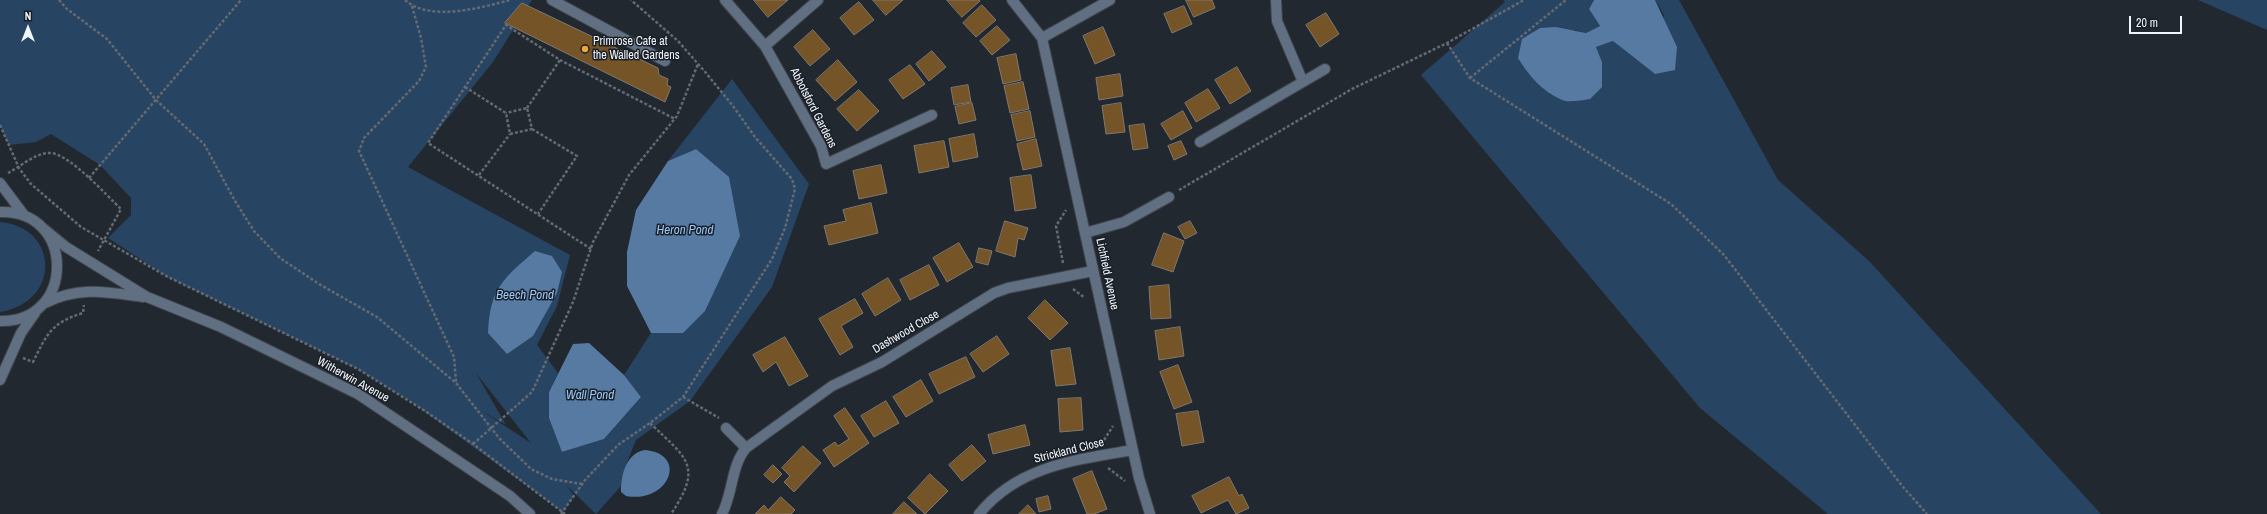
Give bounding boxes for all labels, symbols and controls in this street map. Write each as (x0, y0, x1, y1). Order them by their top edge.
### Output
north arrow (8, 8, 48, 48)
scale bar (2131, 8, 2184, 34)
text: N (25, 9, 31, 23)
text: 20 m (2136, 15, 2158, 31)
place label: Primrose Cafe at the Walled Gardens (593, 35, 680, 63)
marker: Primrose Cafe at the Walled Gardens (580, 44, 590, 54)
street label: Abbotsford Gardens (787, 65, 839, 151)
water label: Heron Pond (657, 223, 713, 239)
street label: Lichfield Avenue (1092, 237, 1122, 311)
water label: Beech Pond (496, 288, 554, 304)
street label: Dashwood Close (870, 307, 942, 357)
street label: Witherwin Avenue (314, 354, 392, 406)
water label: Wall Pond (566, 388, 614, 404)
street label: Strickland Close (1033, 435, 1105, 467)

